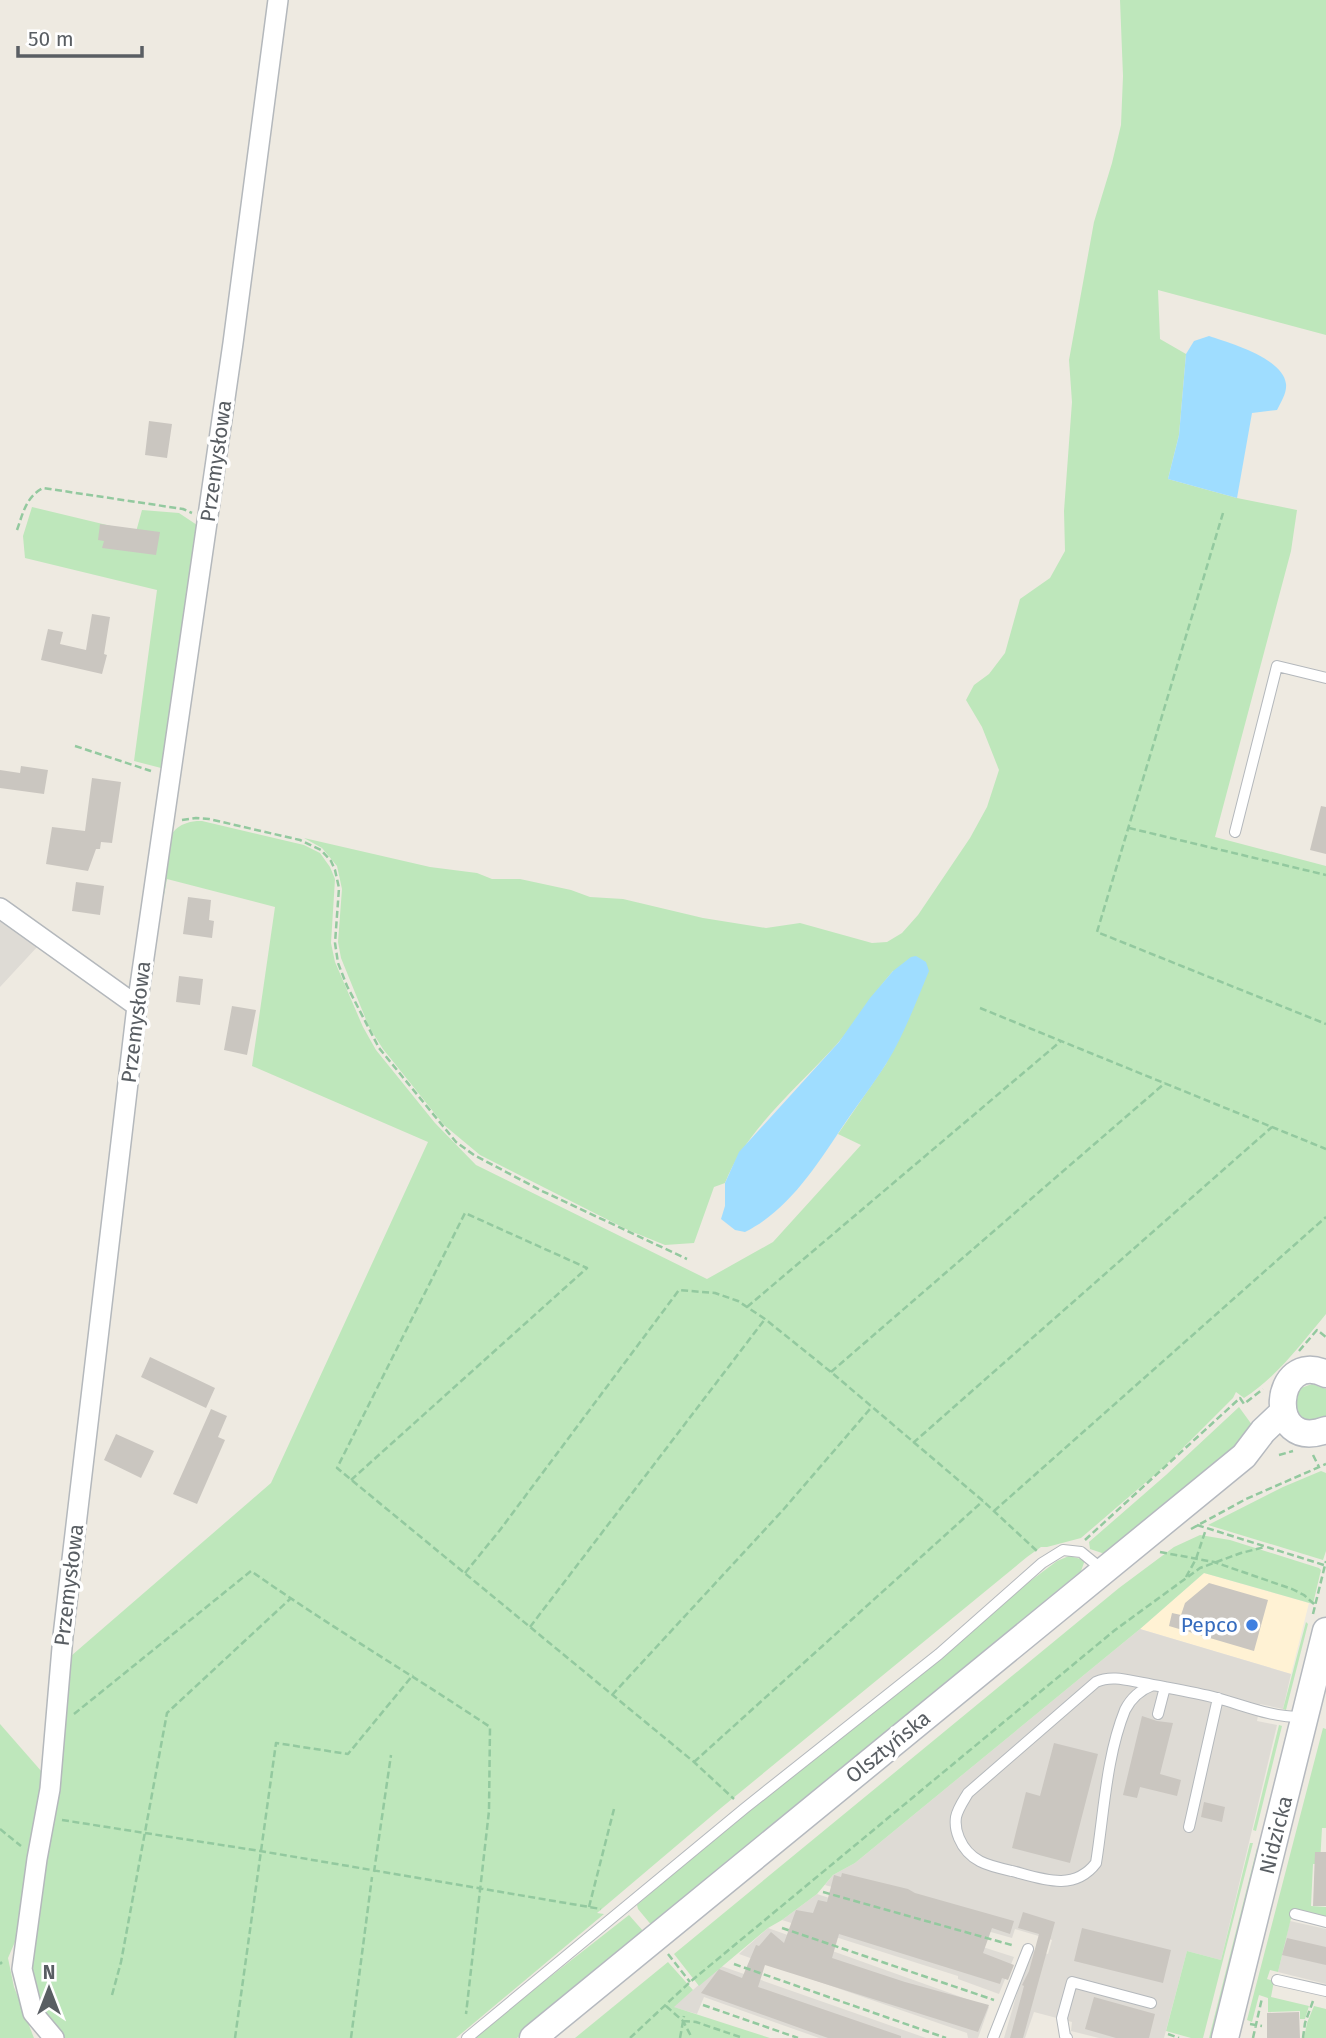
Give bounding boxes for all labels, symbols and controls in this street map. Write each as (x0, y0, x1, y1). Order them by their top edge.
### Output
scale bar (18, 14, 142, 58)
text: 50 m (28, 26, 74, 52)
street label: Przemysłowa (195, 398, 237, 524)
street label: Przemysłowa (116, 960, 156, 1084)
street label: Przemysłowa (49, 1523, 89, 1647)
place label: Pepco (1181, 1612, 1238, 1638)
marker: Pepco (1244, 1617, 1260, 1633)
street label: Olsztyńska (840, 1705, 936, 1789)
street label: Nidzicka (1254, 1793, 1298, 1877)
north arrow (14, 1954, 84, 2024)
text: N (43, 1961, 55, 1984)

